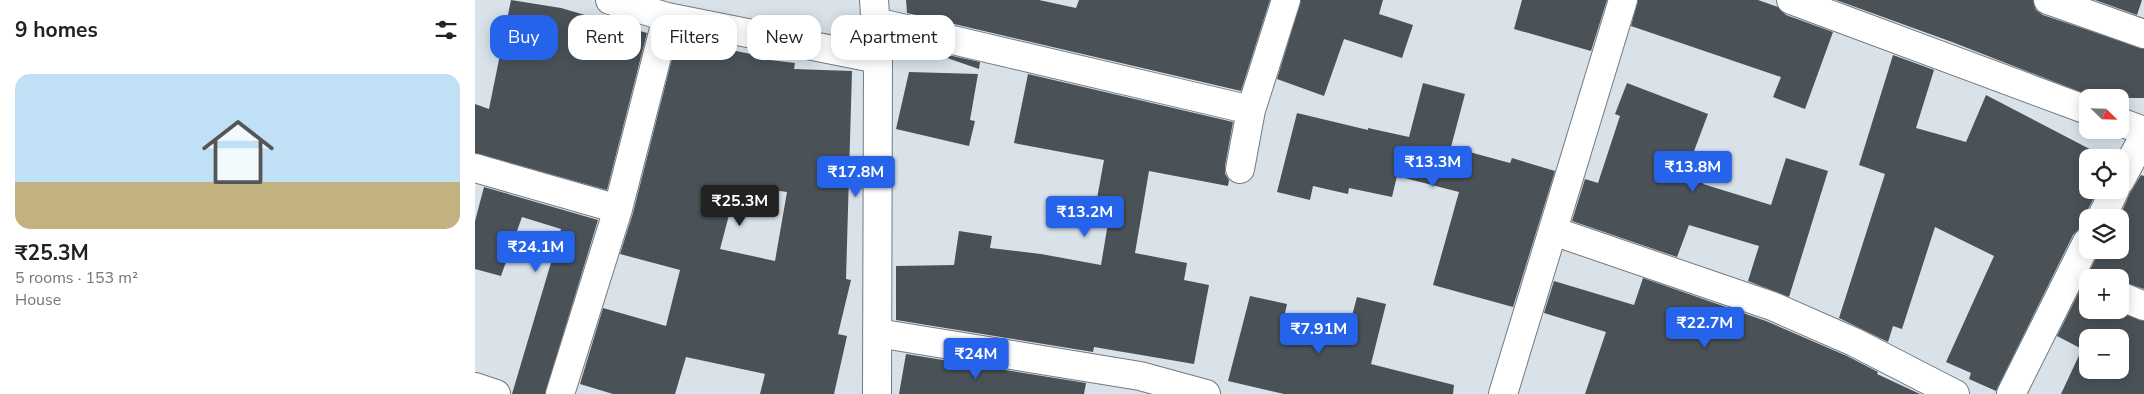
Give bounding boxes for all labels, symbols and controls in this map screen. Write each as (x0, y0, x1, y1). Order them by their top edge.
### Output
chip: Buy (490, 15, 558, 60)
chip: Rent (568, 15, 641, 60)
chip: Filters (651, 15, 737, 60)
chip: New (747, 15, 821, 60)
chip: Apartment (831, 15, 955, 60)
text: 9 homes (15, 16, 98, 44)
icon: filters (432, 16, 460, 44)
north arrow (2079, 89, 2129, 139)
map controls (2079, 89, 2129, 379)
icon: home (193, 107, 283, 197)
pin: ₹13.3M (1392, 146, 1474, 188)
button: locate (2079, 149, 2129, 199)
pin: ₹13.8M (1652, 150, 1734, 193)
text: ₹13.3M (1405, 151, 1461, 173)
pin: ₹17.8M (815, 156, 897, 198)
text: ₹13.8M (1665, 156, 1721, 178)
text: ₹17.8M (828, 161, 884, 183)
pin: ₹25.3M (699, 184, 781, 227)
text: ₹25.3M (712, 190, 768, 212)
pin: ₹13.2M (1044, 196, 1126, 238)
text: ₹13.2M (1057, 201, 1113, 223)
button: layers (2079, 209, 2129, 259)
pin: ₹24.1M (495, 230, 577, 273)
text: ₹24.1M (508, 236, 564, 258)
text: ₹25.3M (15, 239, 89, 267)
text: 5 rooms · 153 m² (15, 267, 138, 289)
button: + (2079, 269, 2129, 319)
text: House (15, 289, 61, 311)
pin: ₹22.7M (1664, 306, 1746, 349)
pin: ₹7.91M (1278, 312, 1360, 355)
text: ₹22.7M (1677, 312, 1733, 334)
text: ₹7.91M (1291, 318, 1347, 340)
button: − (2079, 329, 2129, 379)
pin: ₹24M (946, 338, 1006, 380)
text: ₹24M (955, 343, 997, 365)

